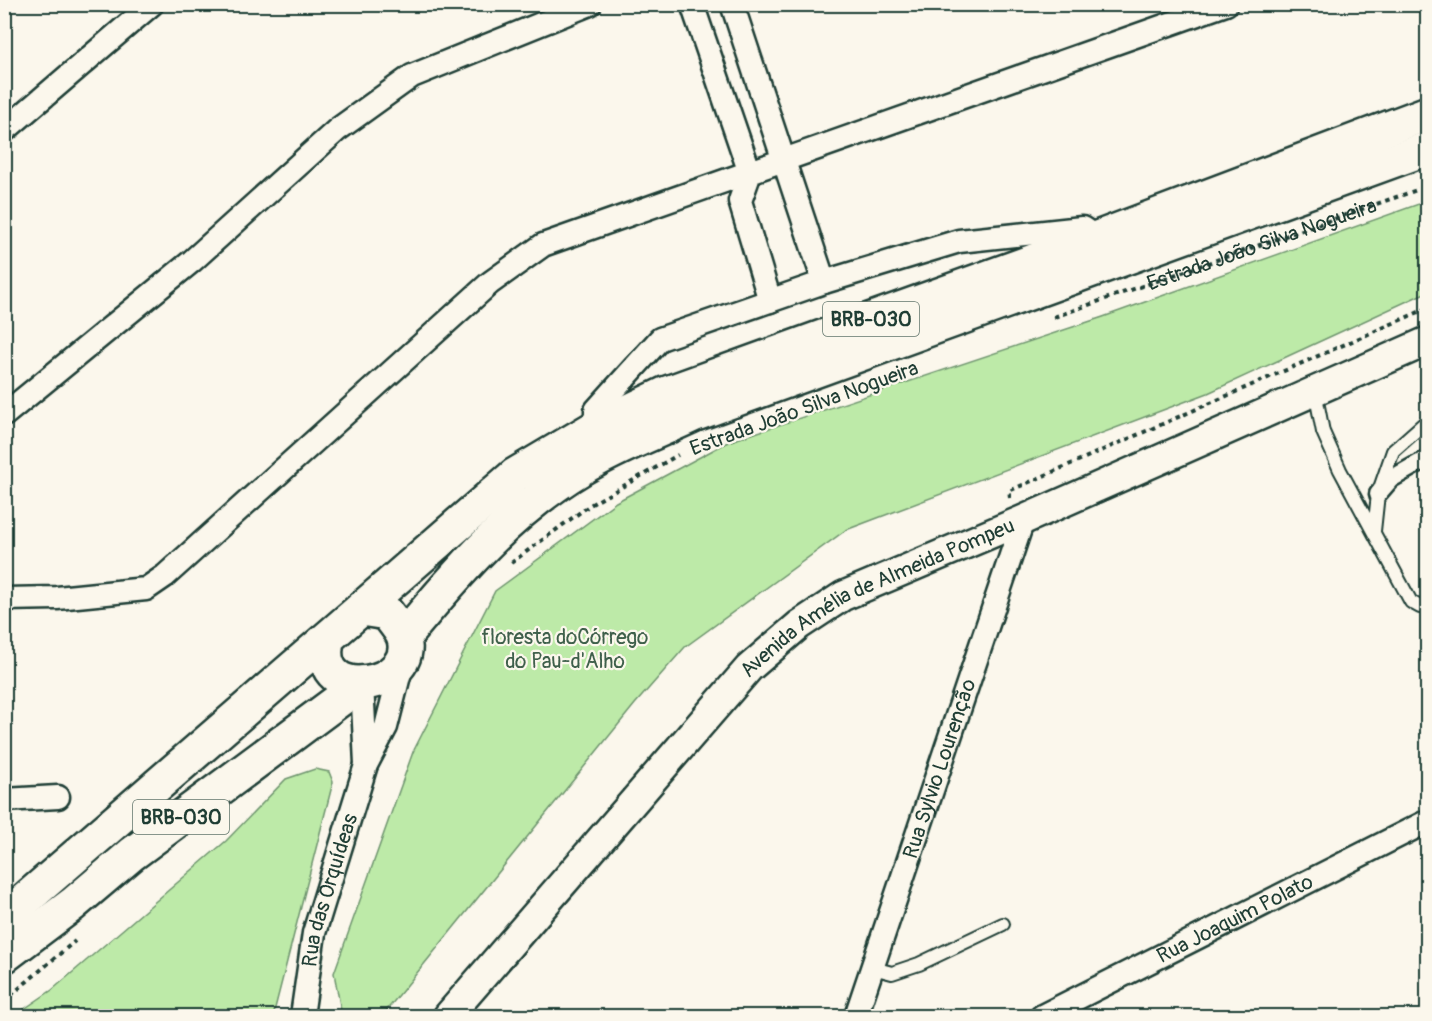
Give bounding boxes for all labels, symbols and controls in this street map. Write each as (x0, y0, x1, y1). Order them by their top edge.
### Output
street label: Estrada João Silva Nogueira (1143, 192, 1380, 297)
road number: BRB-030 (823, 302, 919, 336)
street label: Estrada João Silva Nogueira (686, 355, 922, 462)
street label: Avenida Amélia de Almeida Pompeu (734, 512, 1019, 683)
park label: floresta doCórrego do Pau-d'Alho (482, 624, 648, 675)
street label: Rua Sylvio Lourenção (897, 675, 983, 862)
road number: BRB-030 (133, 800, 229, 834)
street label: Rua das Orquídeas (296, 810, 364, 969)
street label: Rua Joaquim Polato (1152, 868, 1318, 970)

